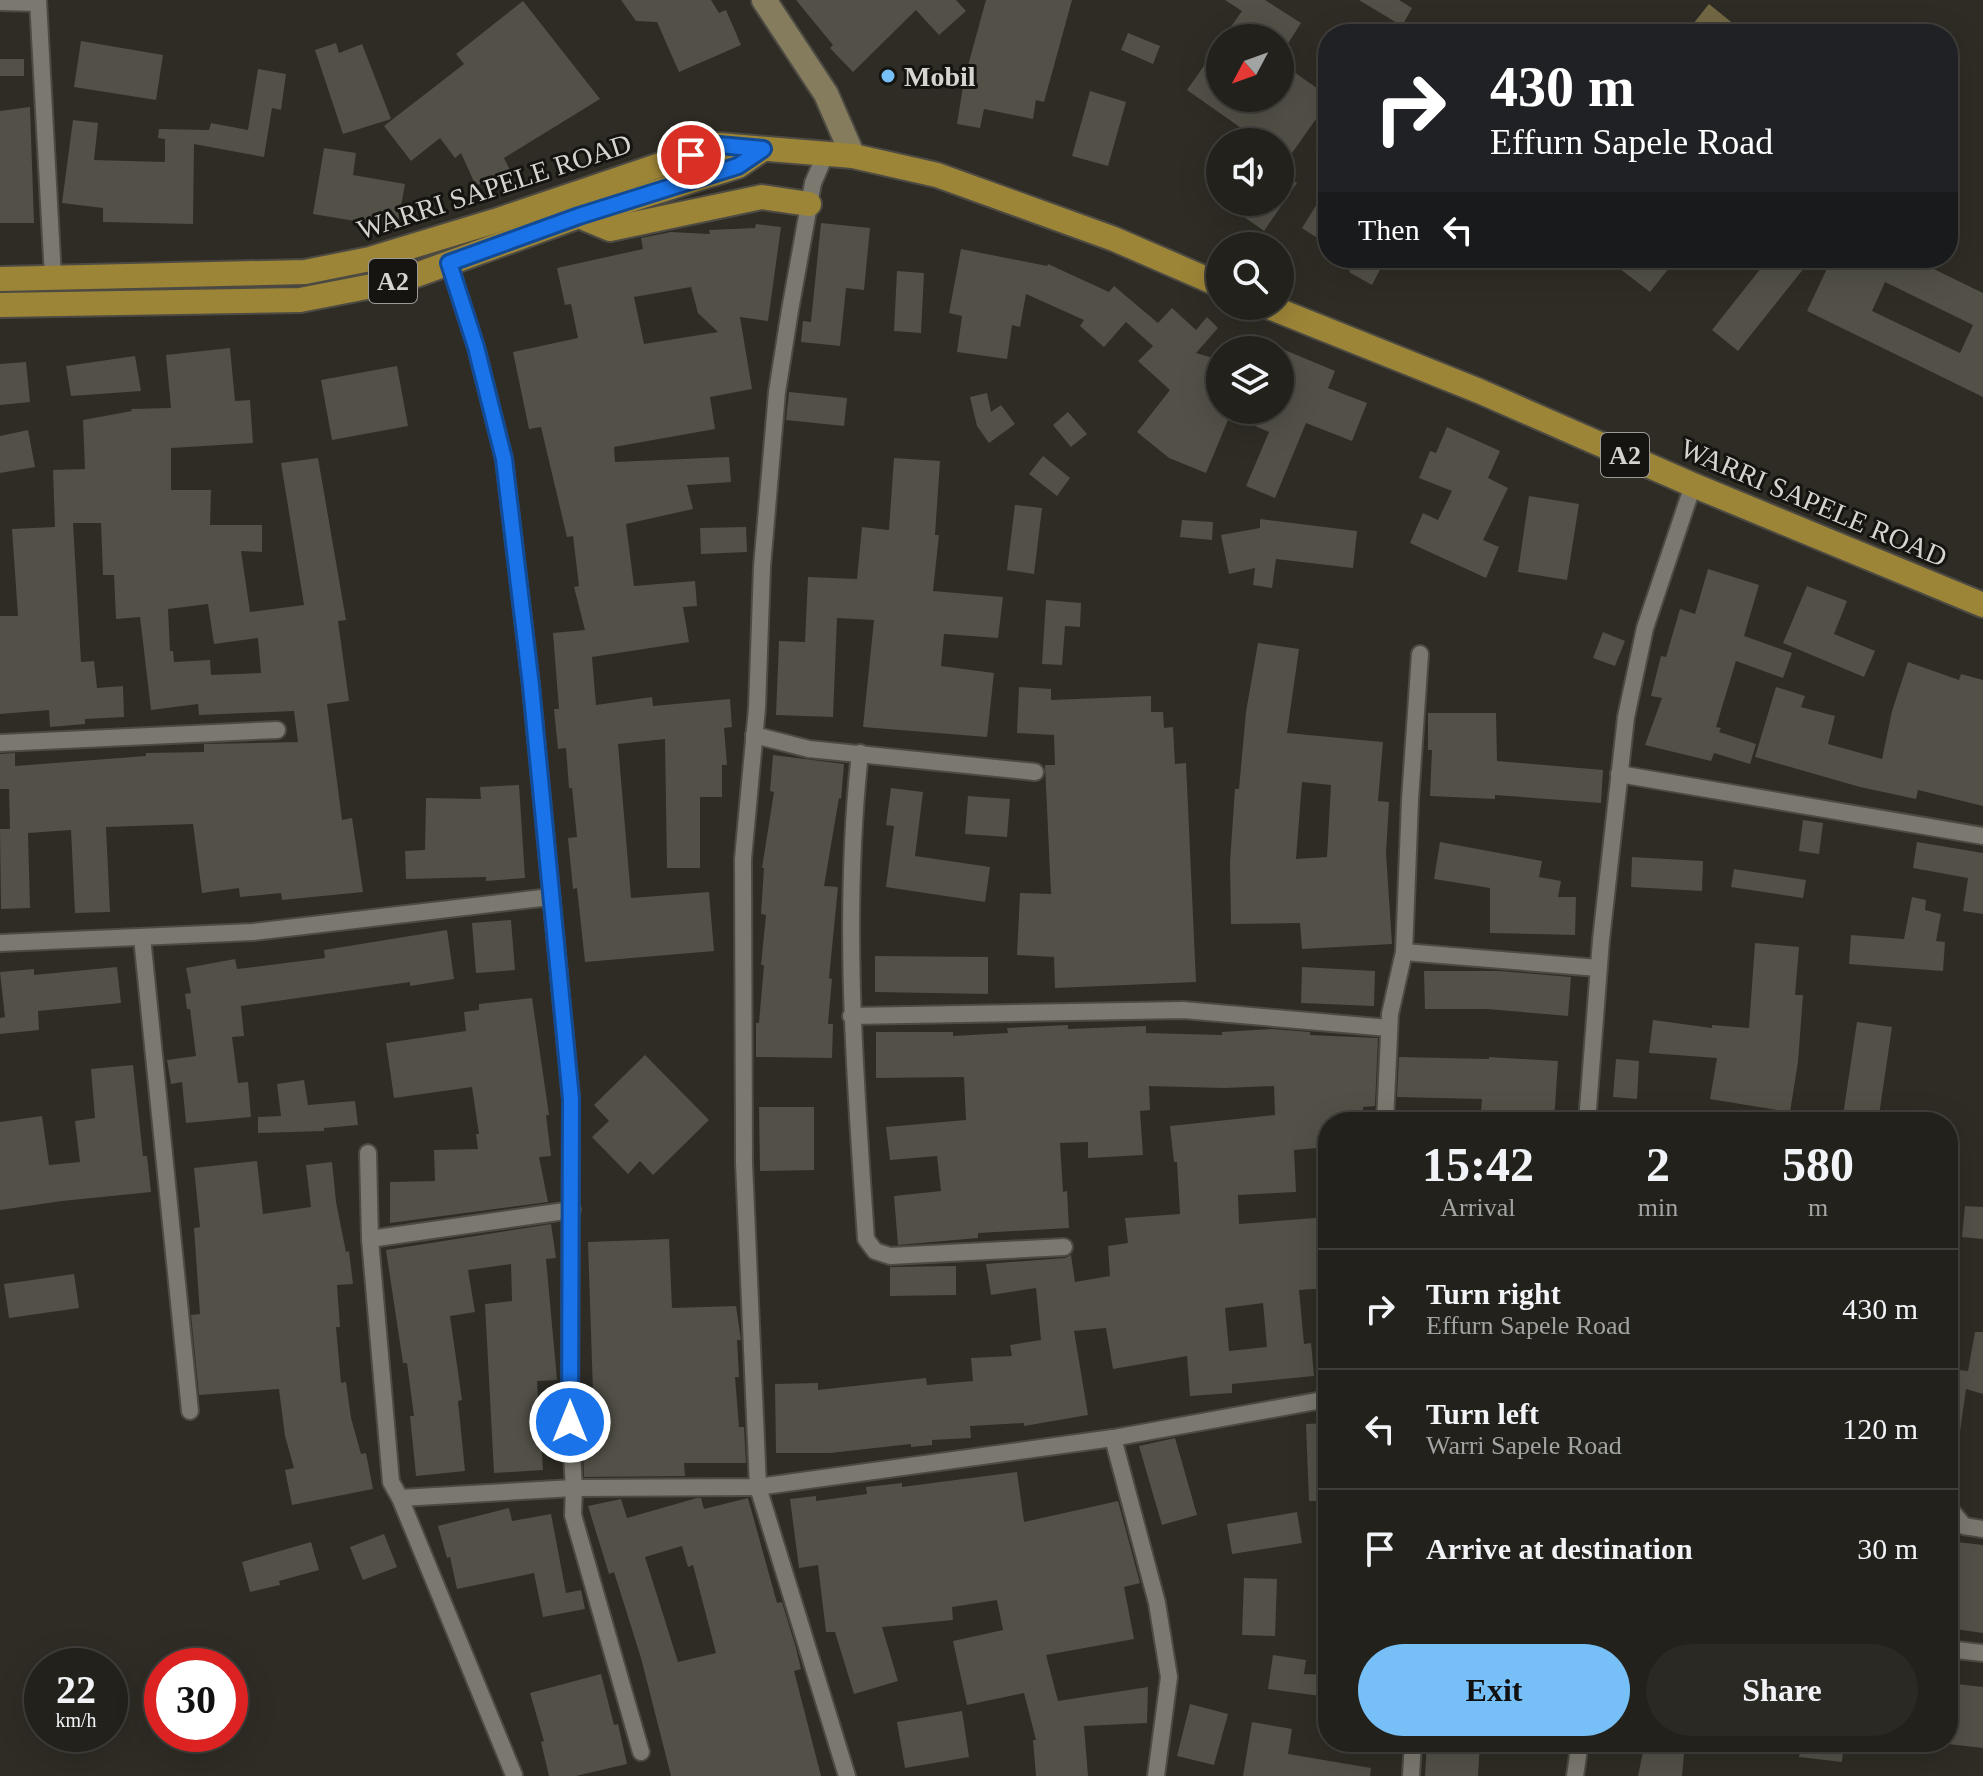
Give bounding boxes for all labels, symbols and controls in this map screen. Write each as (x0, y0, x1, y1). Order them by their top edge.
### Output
north arrow (1206, 24, 1294, 112)
map controls (1206, 24, 1294, 424)
icon: right (1358, 56, 1462, 160)
text: 430 m (1490, 56, 1635, 118)
place label: Mobil (904, 61, 976, 92)
marker: Mobil (879, 67, 897, 85)
pin (657, 121, 725, 189)
text: Effurn Sapele Road (1490, 122, 1773, 162)
street label: WARRI SAPELE ROAD (353, 128, 635, 245)
button: sound (1206, 128, 1294, 216)
icon: arrive (669, 133, 713, 177)
icon: left (1436, 208, 1480, 252)
text: Then (1358, 213, 1420, 246)
button: search (1206, 232, 1294, 320)
road number: A2 (369, 259, 417, 303)
button: layers (1206, 336, 1294, 424)
street label: WARRI SAPELE ROAD (1676, 432, 1952, 573)
road number: A2 (1601, 433, 1649, 477)
text: 15:42 (1422, 1138, 1534, 1191)
text: 2 (1646, 1138, 1670, 1191)
text: 580 (1782, 1138, 1854, 1191)
text: Arrival (1440, 1193, 1515, 1222)
text: min (1638, 1193, 1678, 1222)
text: m (1808, 1193, 1828, 1222)
text: Turn right (1426, 1277, 1561, 1310)
icon: right (1358, 1287, 1402, 1331)
text: 430 m (1842, 1292, 1918, 1325)
text: Effurn Sapele Road (1426, 1311, 1631, 1340)
position arrow (528, 1380, 612, 1464)
text: Turn left (1426, 1397, 1539, 1430)
icon: left (1358, 1407, 1402, 1451)
text: 120 m (1842, 1412, 1918, 1445)
text: Warri Sapele Road (1426, 1431, 1622, 1460)
icon: arrive (1358, 1527, 1402, 1571)
text: Arrive at destination (1426, 1532, 1693, 1565)
text: 30 m (1857, 1532, 1918, 1565)
button: Exit (1358, 1644, 1630, 1736)
button: Share (1646, 1644, 1918, 1736)
speed limit sign: 30 (144, 1648, 248, 1752)
text: 22 (56, 1667, 96, 1712)
text: km/h (55, 1709, 97, 1731)

